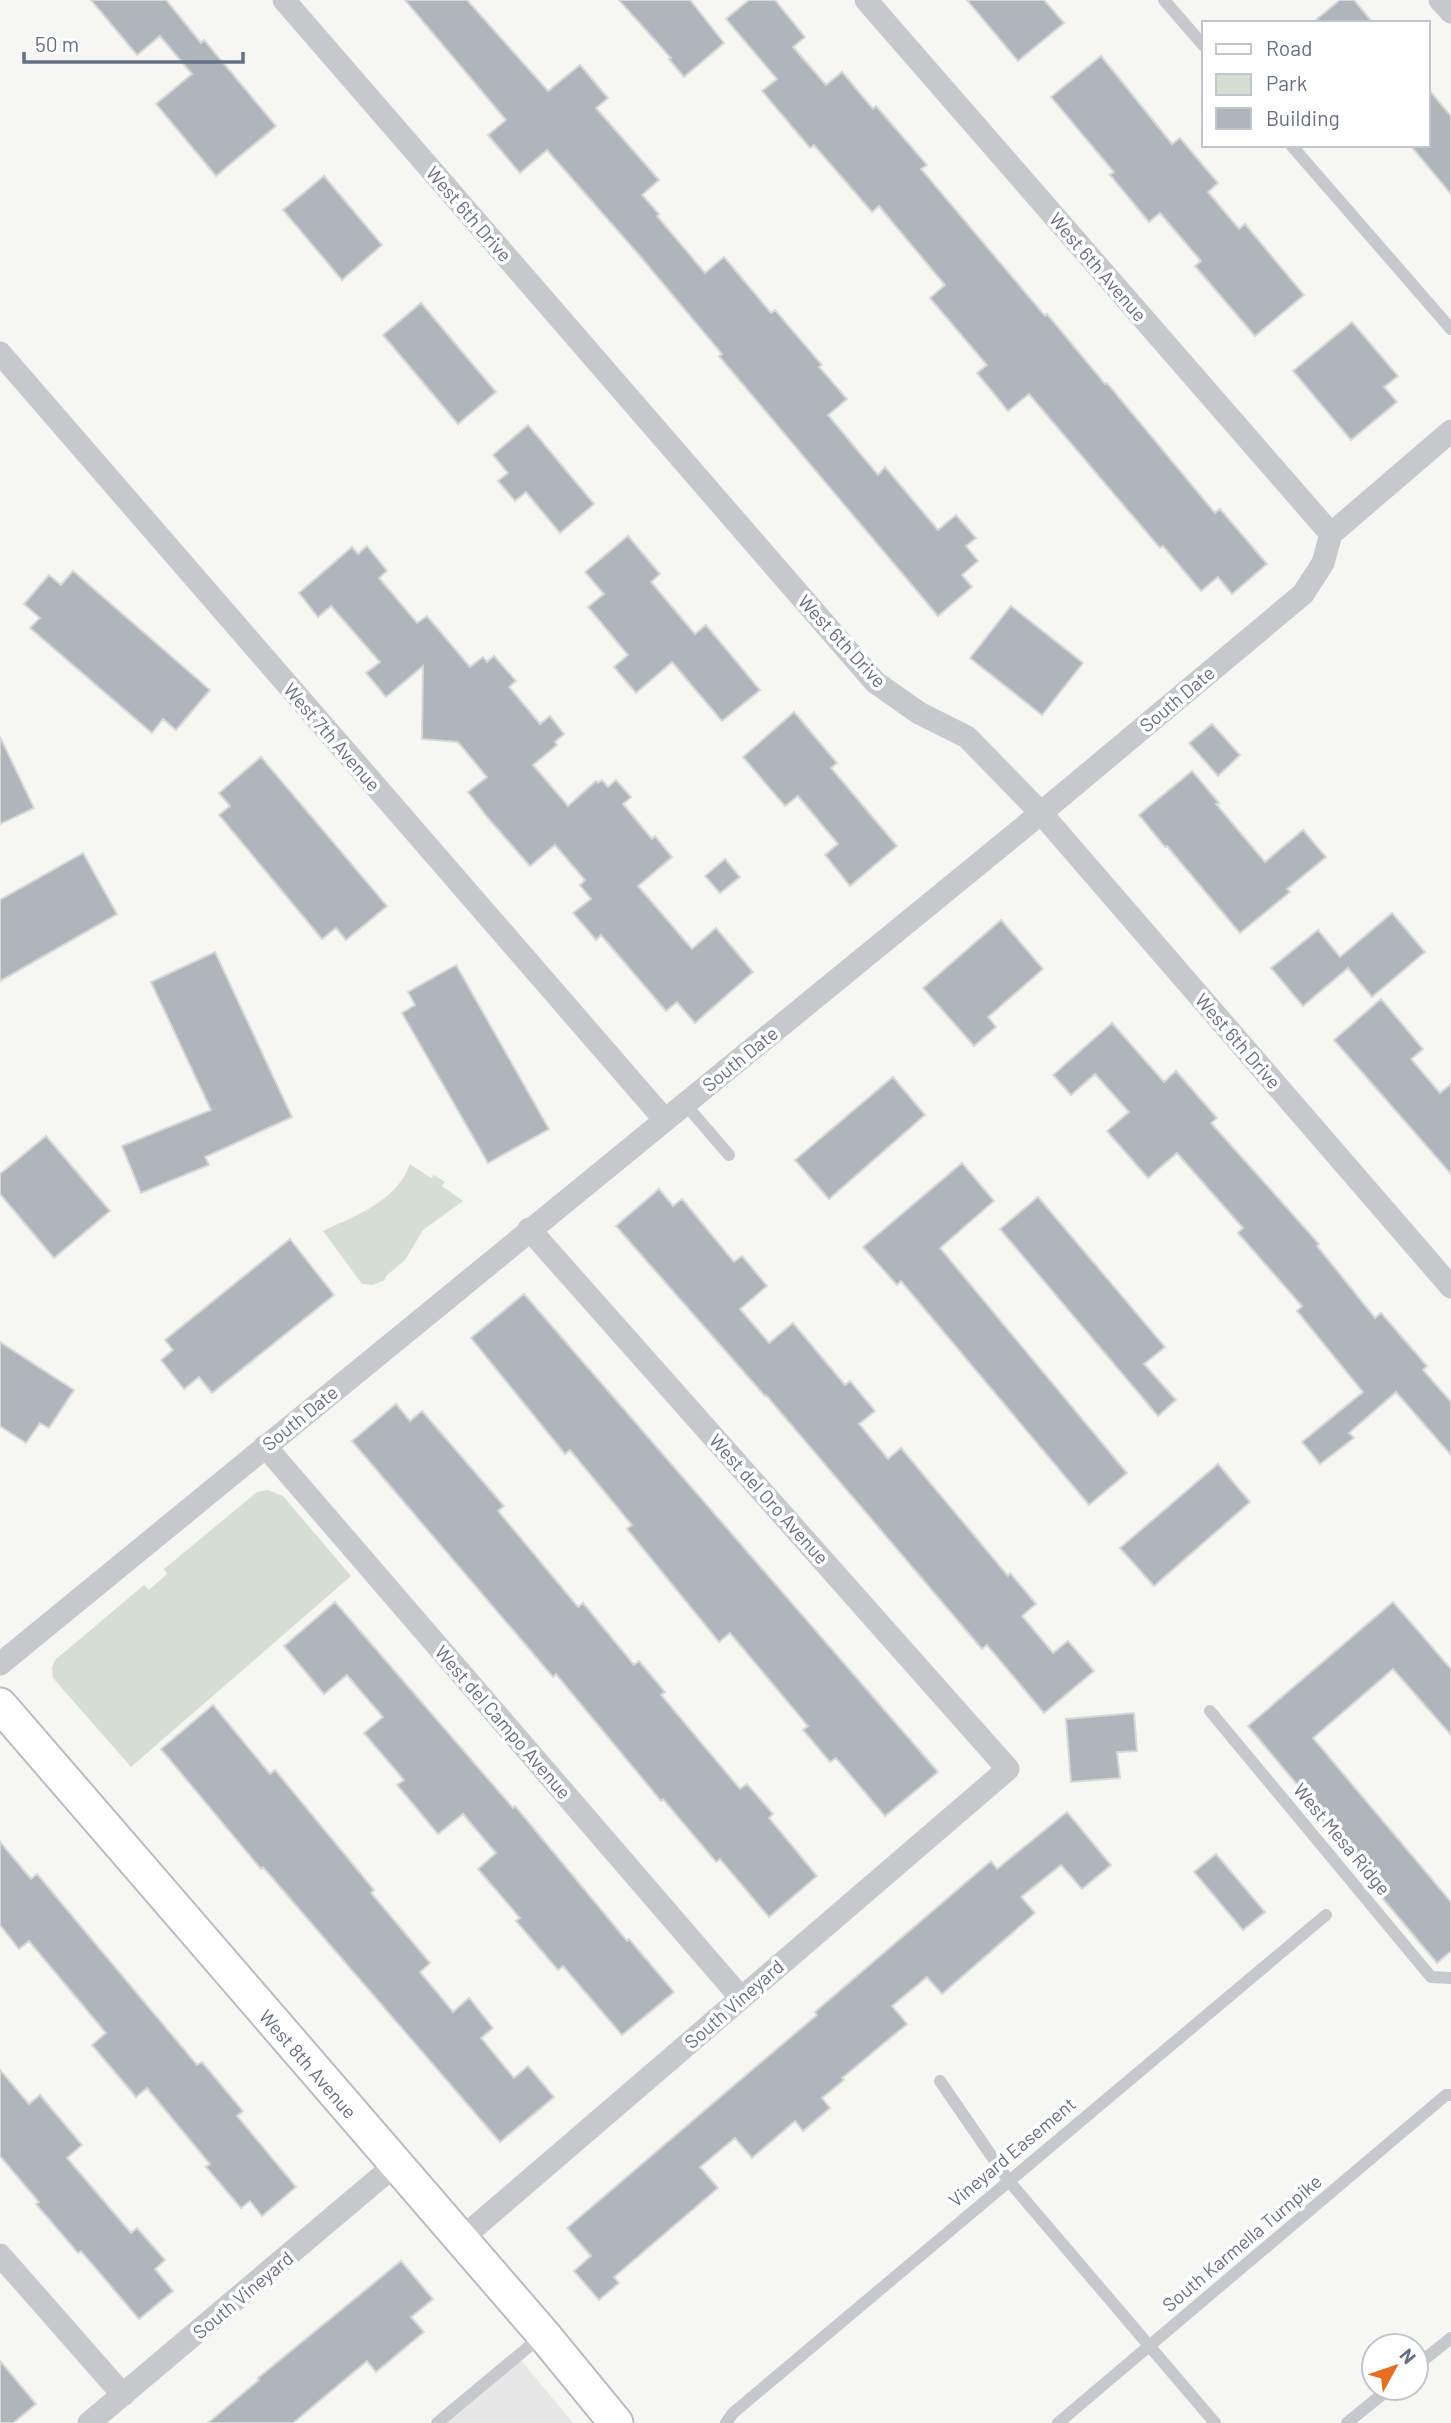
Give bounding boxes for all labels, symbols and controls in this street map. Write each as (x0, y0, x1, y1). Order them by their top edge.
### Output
scale bar (24, 21, 243, 65)
legend (1202, 21, 1430, 147)
text: 50 m (35, 31, 79, 56)
text: Road (1266, 35, 1312, 60)
text: Park (1266, 70, 1307, 95)
text: Building (1266, 105, 1340, 130)
street label: West 6th Drive (422, 161, 517, 266)
street label: West 6th Avenue (1045, 208, 1152, 326)
street label: West 6th Drive (794, 589, 891, 692)
street label: South Date (1135, 661, 1219, 737)
street label: West 7th Avenue (279, 678, 386, 795)
street label: West 6th Drive (1191, 988, 1286, 1093)
street label: South Date (697, 1021, 782, 1096)
street label: South Date (257, 1380, 342, 1455)
street label: West del Oro Avenue (705, 1429, 834, 1569)
street label: West del Campo Avenue (430, 1640, 576, 1803)
street label: West Mesa Ridge (1289, 1778, 1396, 1899)
street label: South Vineyard (679, 1954, 788, 2053)
street label: West 8th Avenue (255, 2005, 362, 2123)
street label: Vineyard Easement (944, 2092, 1080, 2211)
street label: South Karmella Turnpike (1157, 2169, 1326, 2316)
street label: South Vineyard (188, 2246, 298, 2343)
north arrow (1360, 2332, 1430, 2402)
text: N (1396, 2344, 1421, 2368)

